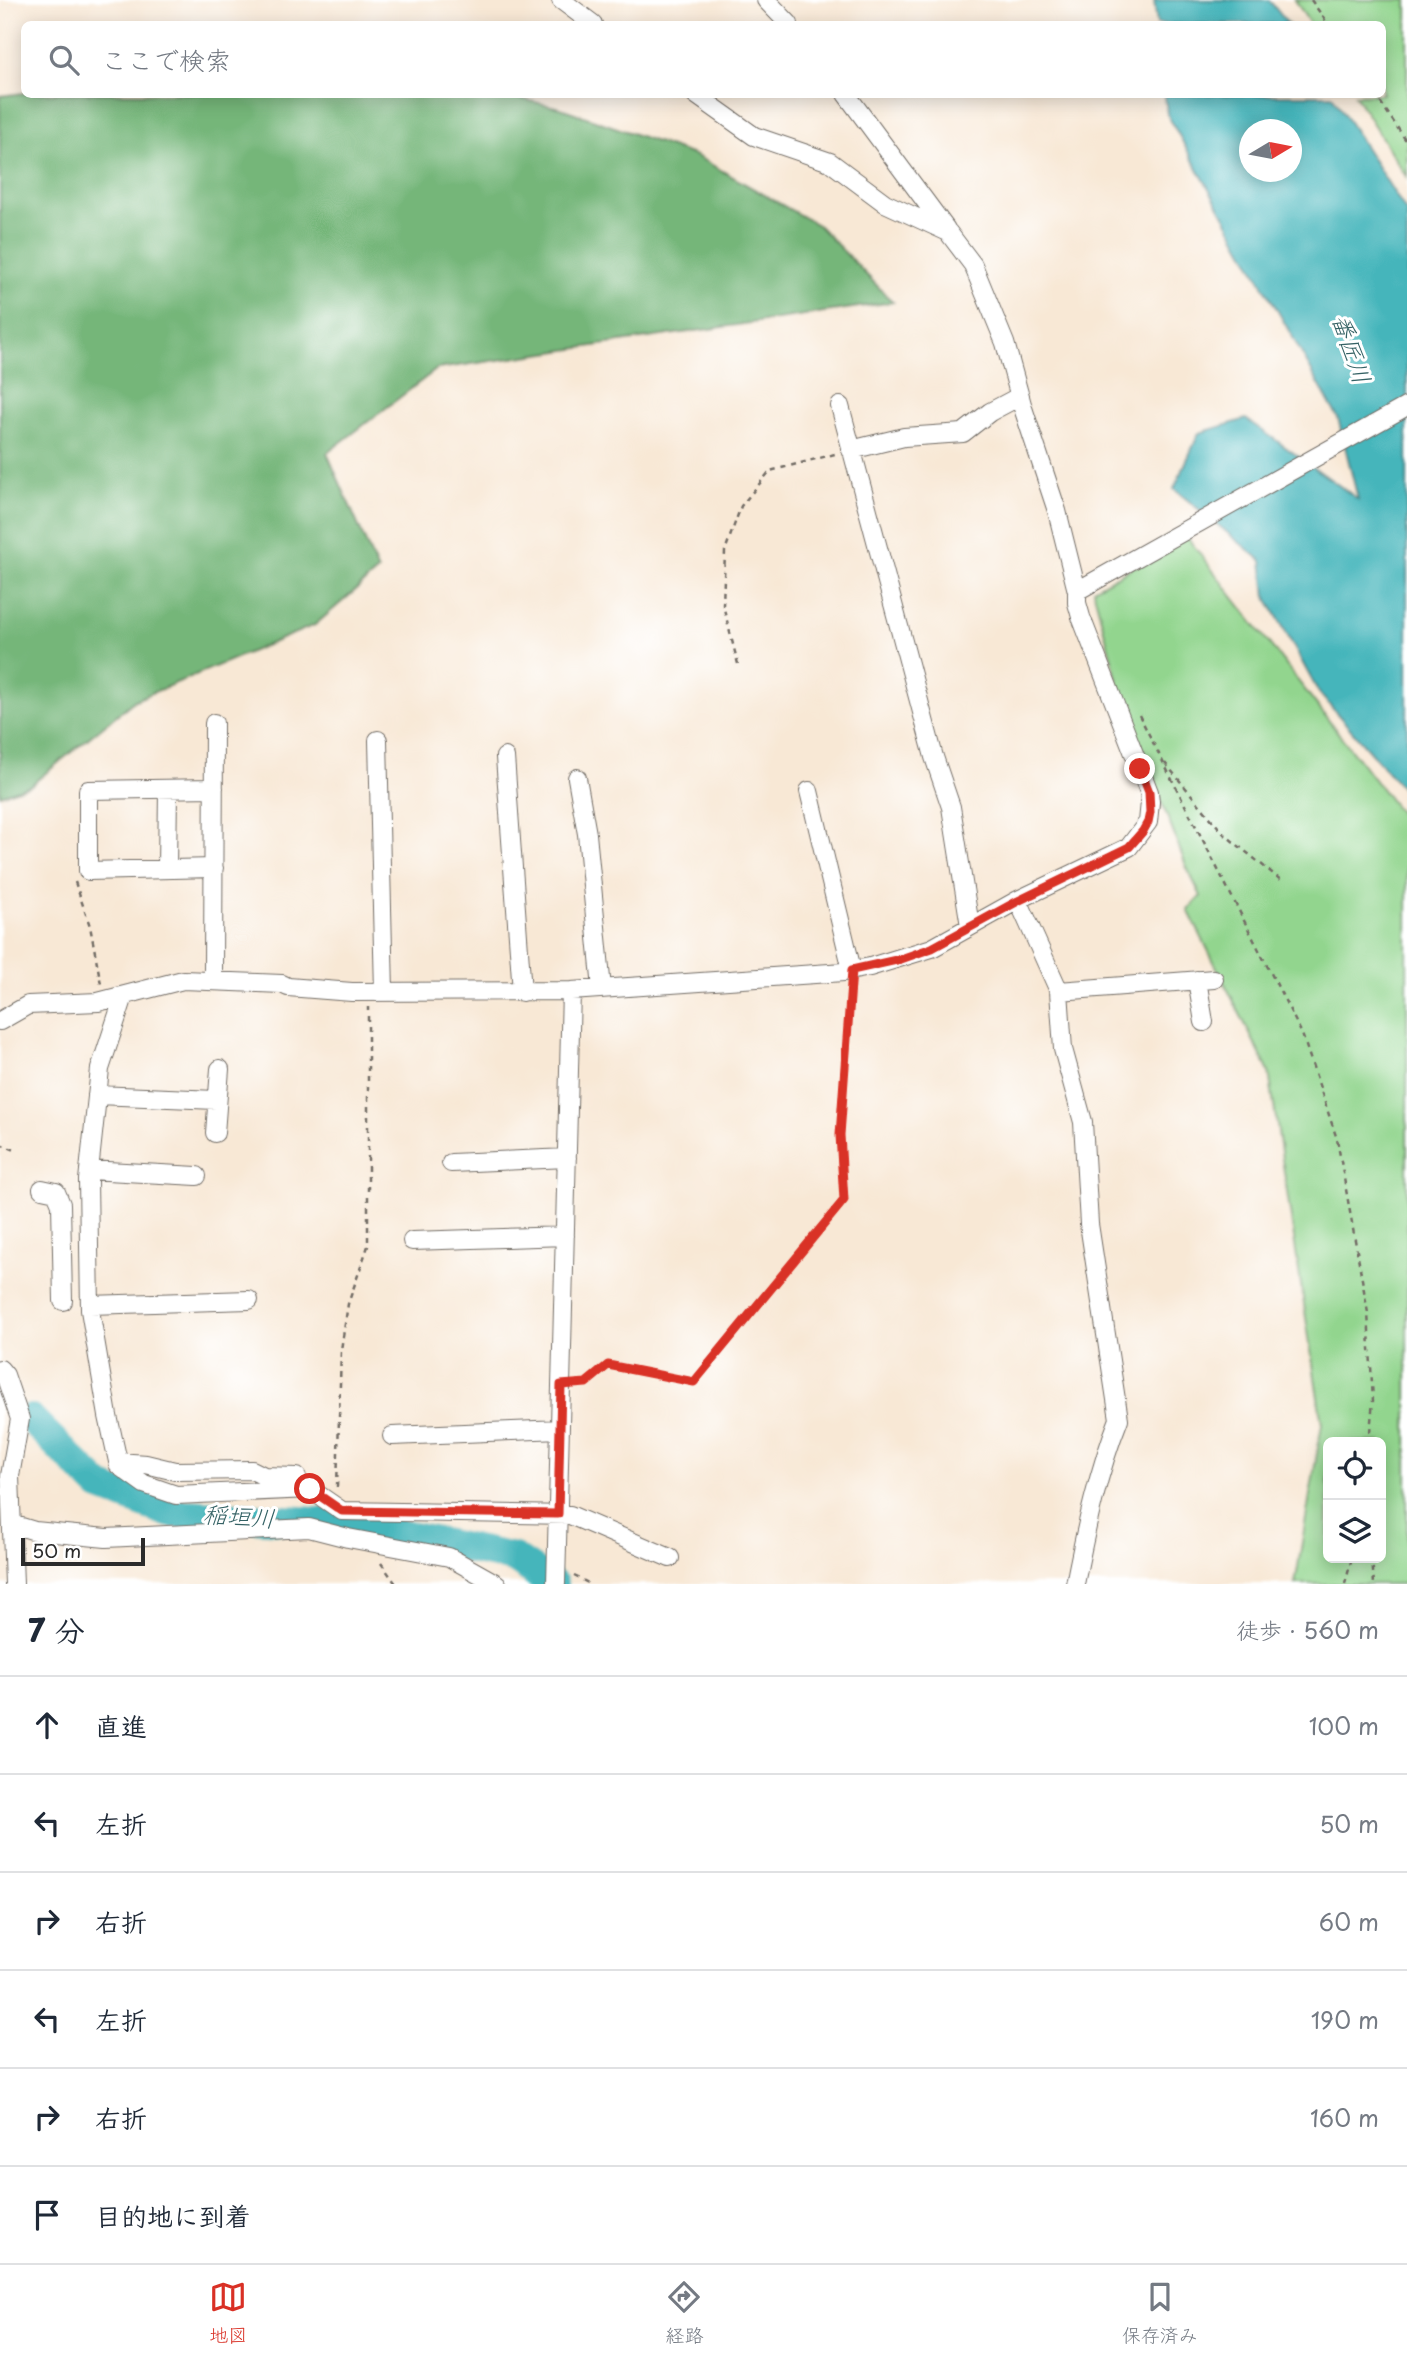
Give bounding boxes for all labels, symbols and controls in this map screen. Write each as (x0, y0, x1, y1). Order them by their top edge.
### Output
search box (21, 21, 1386, 98)
text: ここで検索 (101, 40, 231, 79)
icon: search (45, 41, 83, 79)
north arrow (1239, 119, 1302, 182)
water label: 番匠川 (1324, 308, 1382, 388)
route end (1124, 753, 1155, 784)
map controls (1323, 1437, 1386, 1563)
button: locate (1323, 1437, 1386, 1500)
route start (294, 1473, 325, 1504)
water label: 稲垣川 (202, 1495, 276, 1535)
button: layers (1323, 1500, 1386, 1563)
scale bar (21, 1535, 145, 1567)
text: 50 m (32, 1536, 81, 1564)
text: 7 分 (28, 1607, 85, 1652)
text: 徒歩 · 560 m (1236, 1612, 1379, 1647)
icon: ahead (28, 1706, 66, 1744)
text: 直進 (95, 1706, 147, 1745)
text: 100 m (1309, 1708, 1379, 1743)
icon: left (28, 1804, 66, 1842)
text: 左折 (95, 1804, 147, 1843)
text: 50 m (1319, 1806, 1379, 1841)
icon: right (28, 1902, 66, 1940)
text: 右折 (95, 1902, 147, 1941)
text: 60 m (1319, 1904, 1379, 1939)
icon: left (28, 2000, 66, 2038)
text: 左折 (95, 2000, 147, 2039)
text: 190 m (1311, 2002, 1379, 2037)
icon: right (28, 2098, 66, 2136)
text: 右折 (95, 2098, 147, 2137)
text: 160 m (1310, 2100, 1379, 2135)
icon: arrive (28, 2196, 66, 2234)
text: 目的地に到着 (95, 2196, 251, 2235)
tab: 地図 (209, 2278, 247, 2348)
tab: 経路 (665, 2278, 704, 2348)
tab: 保存済み (1122, 2278, 1198, 2348)

